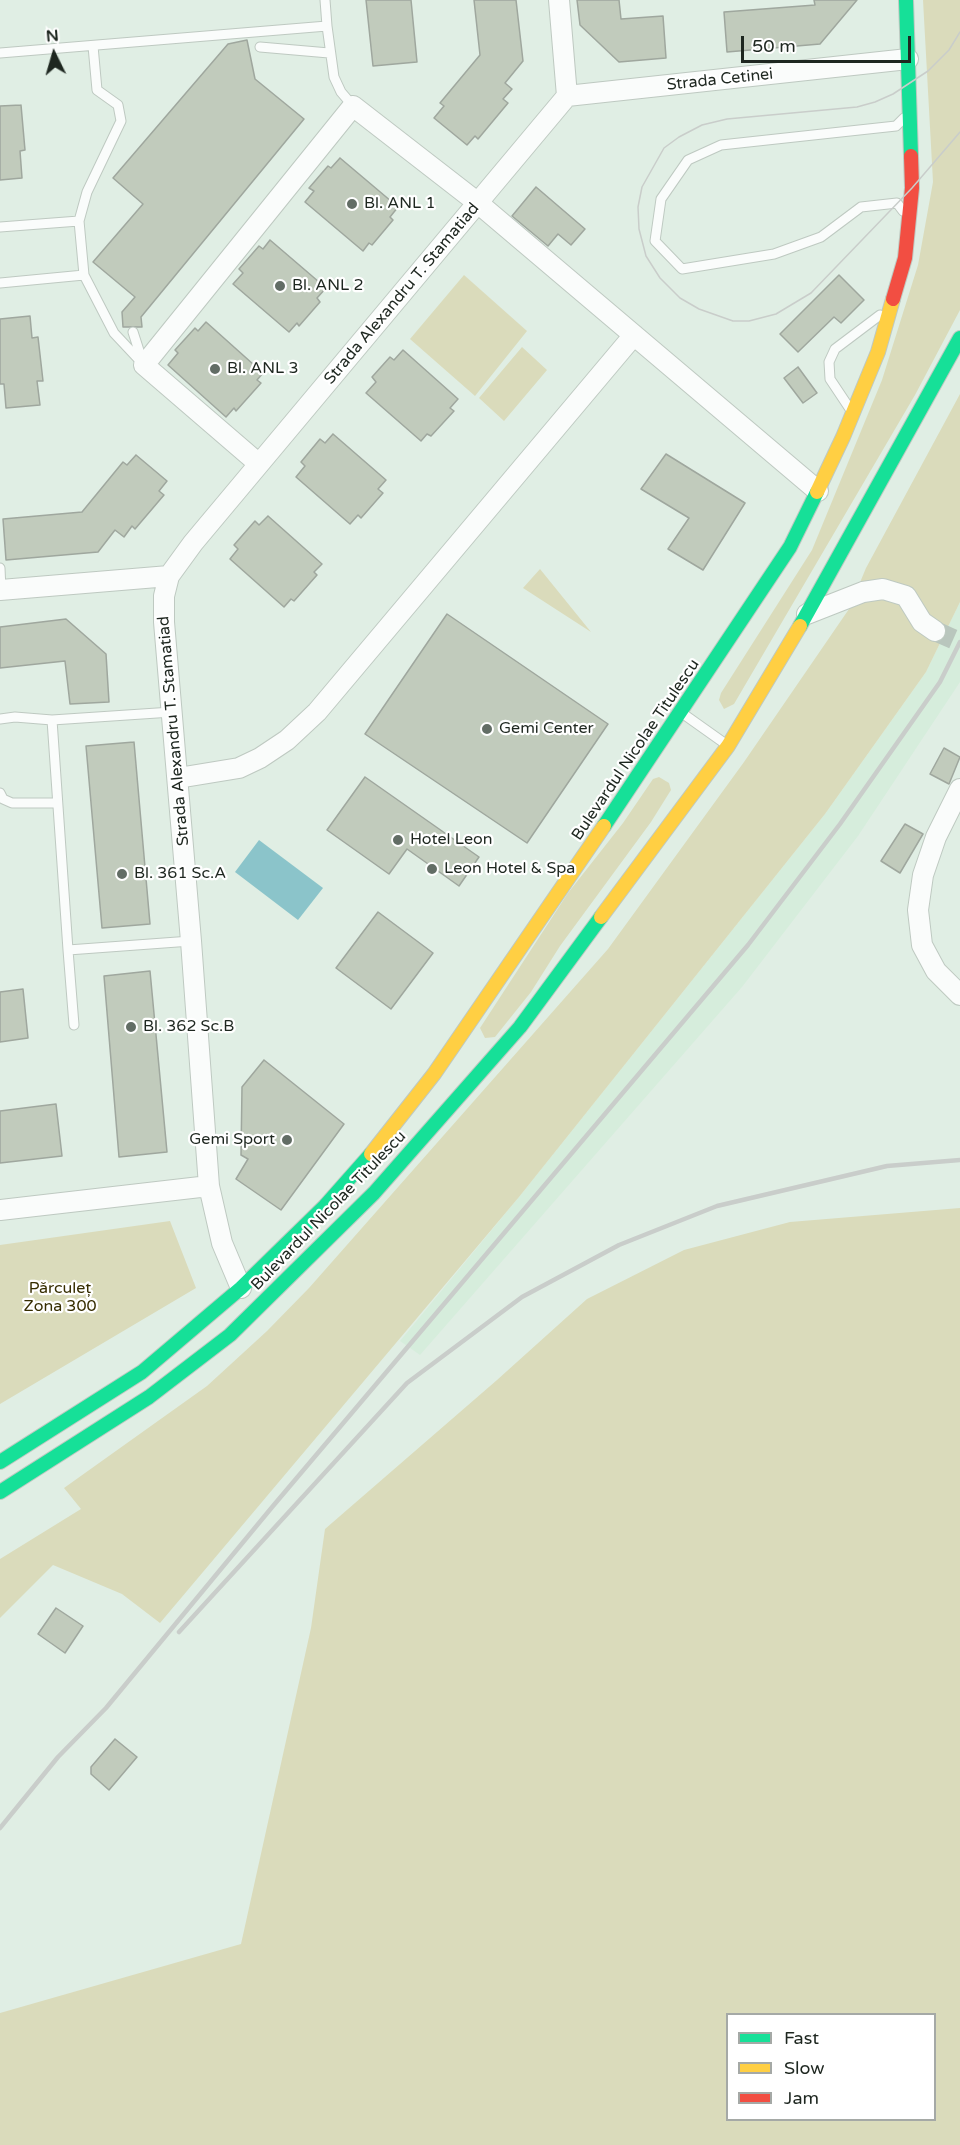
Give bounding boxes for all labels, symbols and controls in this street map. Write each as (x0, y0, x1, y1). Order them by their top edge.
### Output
north arrow (24, 24, 84, 84)
scale bar (744, 24, 914, 62)
text: N (45, 26, 60, 47)
text: 50 m (752, 35, 796, 57)
street label: Strada Cetinei (666, 65, 774, 95)
place label: Bl. ANL 1 (364, 194, 435, 214)
marker: Bl. ANL 1 (345, 197, 359, 211)
street label: Strada Alexandru T. Stamatiad (320, 199, 484, 389)
place label: Bl. ANL 2 (292, 276, 363, 296)
marker: Bl. ANL 2 (273, 279, 287, 293)
place label: Bl. ANL 3 (227, 359, 298, 379)
marker: Bl. ANL 3 (208, 362, 222, 376)
street label: Strada Alexandru T. Stamatiad (154, 615, 194, 847)
street label: Bulevardul Nicolae Titulescu (568, 656, 704, 844)
place label: Gemi Center (499, 719, 594, 739)
marker: Gemi Center (480, 722, 494, 736)
place label: Hotel Leon (410, 830, 492, 850)
marker: Hotel Leon (391, 833, 405, 847)
place label: Leon Hotel & Spa (444, 859, 575, 879)
marker: Leon Hotel & Spa (425, 862, 439, 876)
place label: Bl. 361 Sc.A (134, 864, 226, 884)
marker: Bl. 361 Sc.A (115, 867, 129, 881)
place label: Bl. 362 Sc.B (143, 1017, 234, 1037)
marker: Bl. 362 Sc.B (124, 1020, 138, 1034)
street label: Bulevardul Nicolae Titulescu (248, 1127, 410, 1295)
place label: Gemi Sport (189, 1130, 275, 1150)
marker: Gemi Sport (280, 1133, 294, 1147)
park label: Părculeț Zona 300 (24, 1279, 96, 1317)
legend (726, 2013, 936, 2121)
text: Fast (784, 2027, 819, 2049)
text: Slow (784, 2057, 825, 2079)
text: Jam (784, 2087, 819, 2109)

